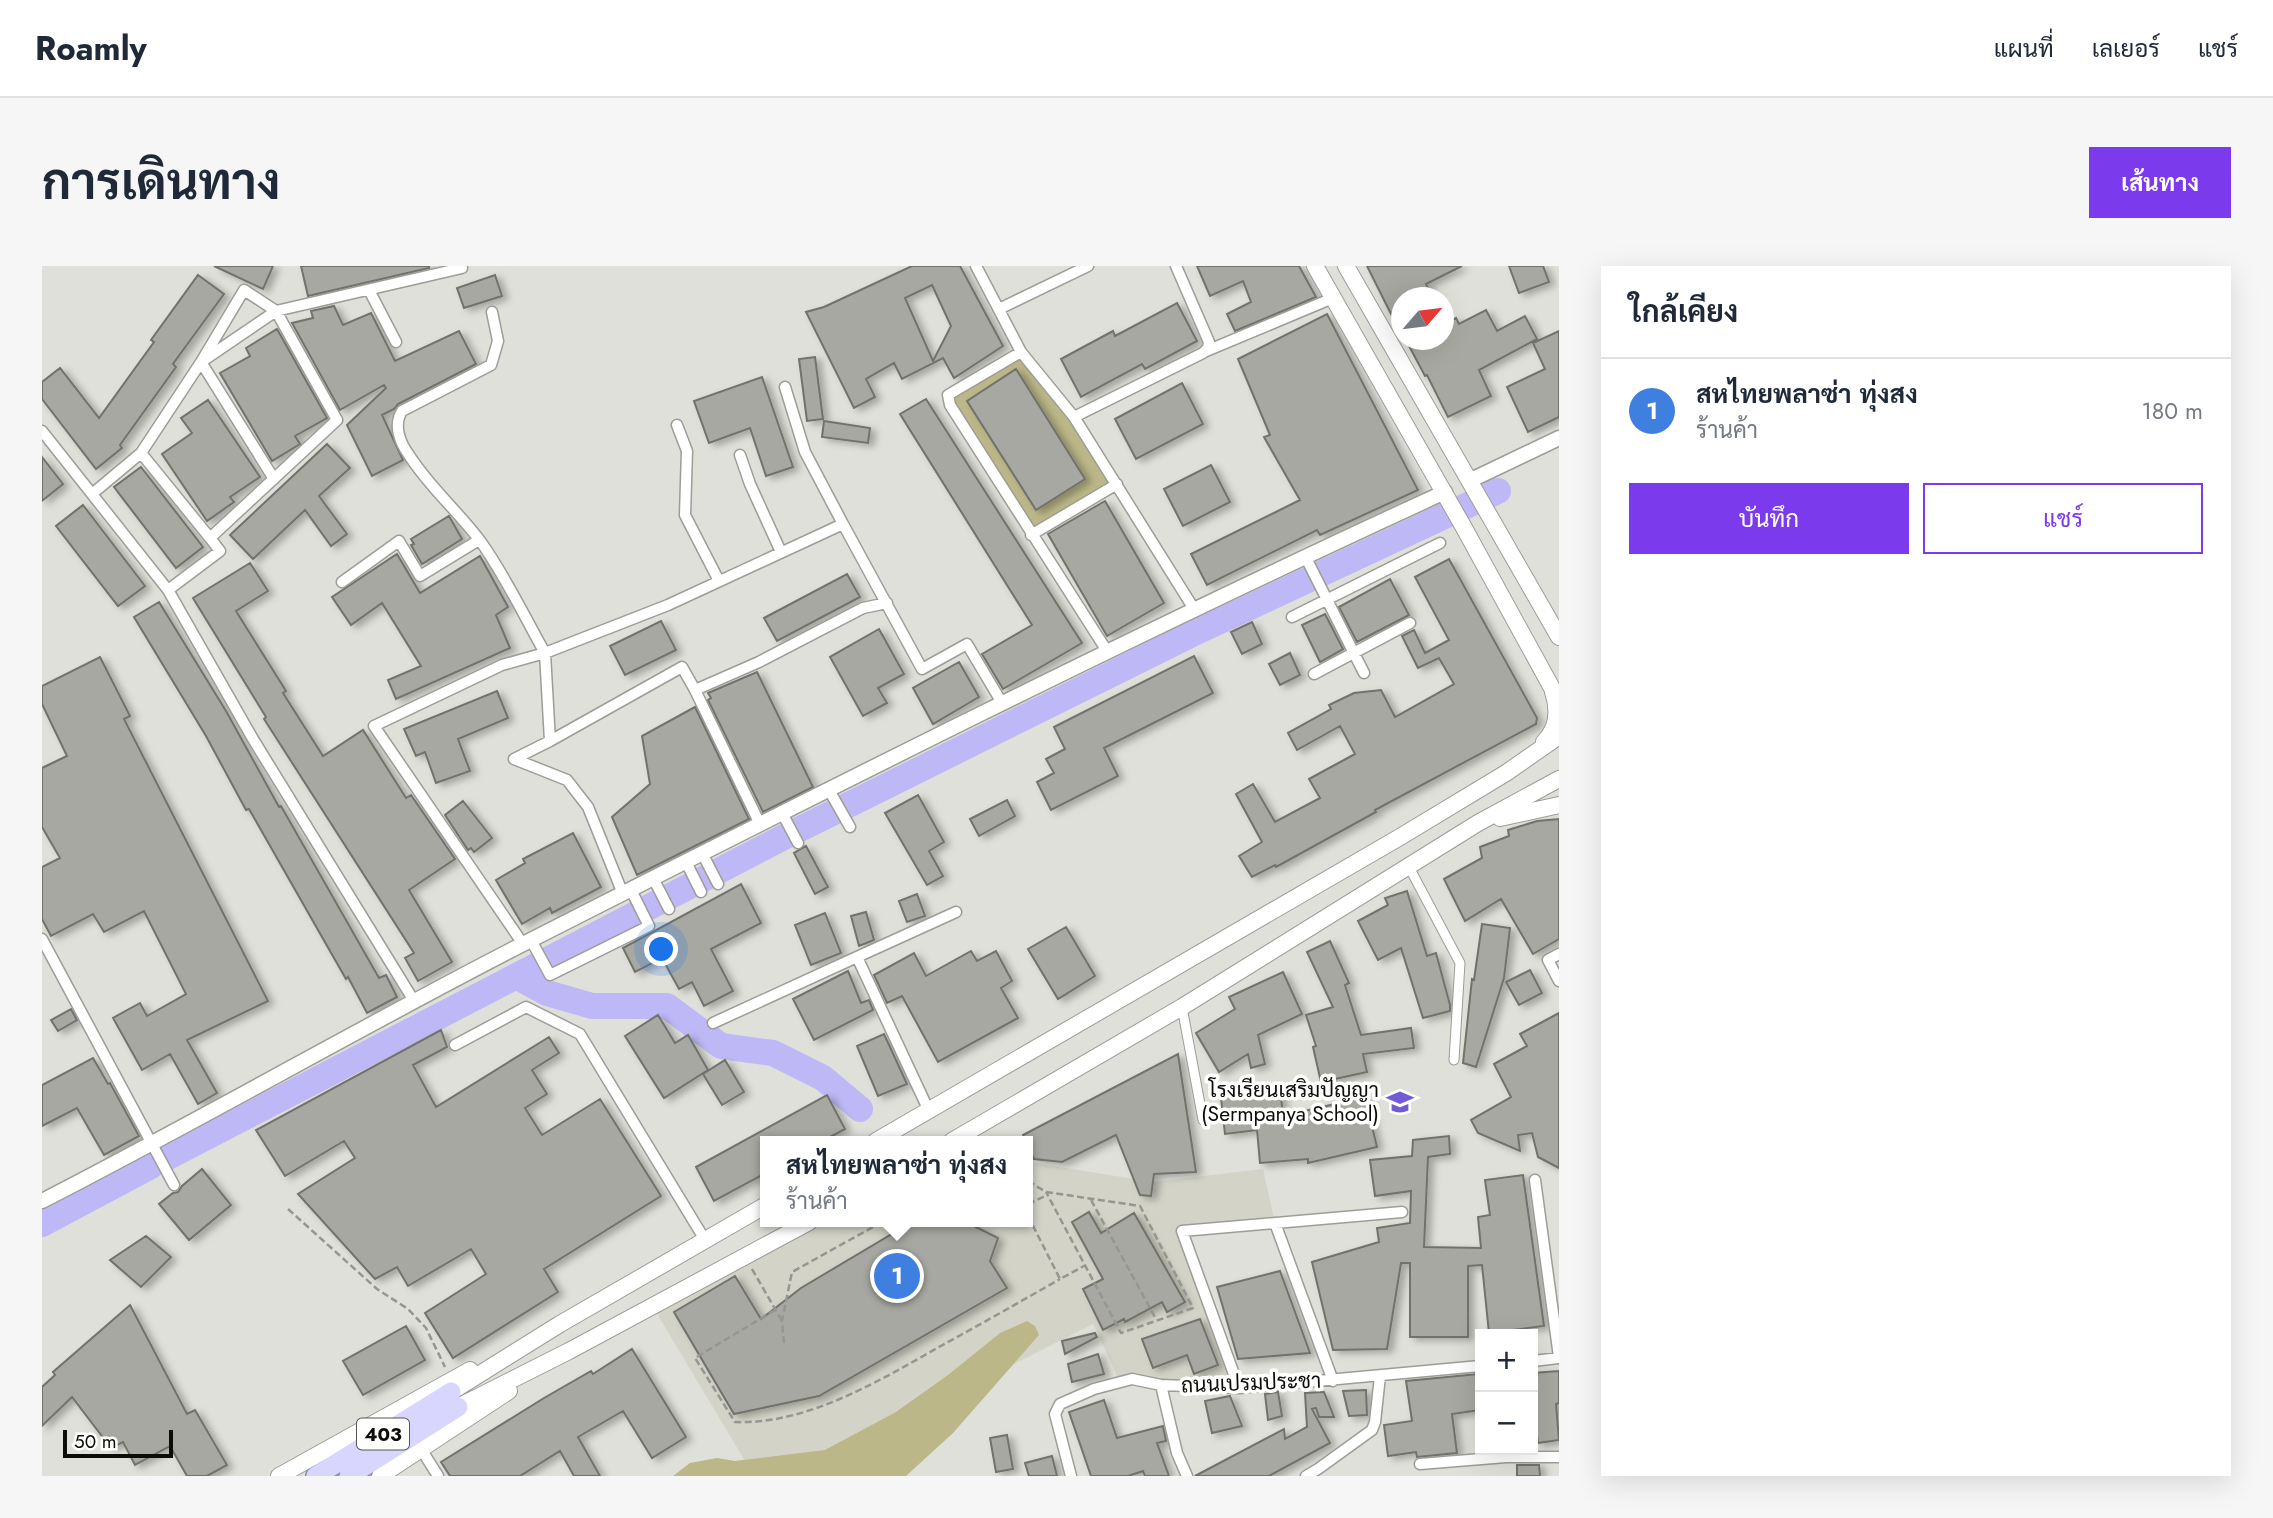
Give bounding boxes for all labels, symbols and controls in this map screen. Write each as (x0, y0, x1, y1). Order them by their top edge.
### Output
text: Roamly (35, 25, 147, 72)
text: แผนที่ (1994, 31, 2054, 66)
text: เลเยอร์ (2092, 31, 2160, 66)
text: แชร์ (2198, 31, 2238, 66)
text: การเดินทาง (42, 147, 280, 217)
button: เส้นทาง (2089, 147, 2231, 218)
north arrow (1391, 287, 1454, 350)
text: ใกล้เคียง (1629, 290, 1738, 333)
text: สหไทยพลาซ่า ทุ่งสง (1696, 375, 1918, 413)
text: 1 (1646, 394, 1658, 428)
text: 180 m (2141, 394, 2203, 428)
text: ร้านค้า (1696, 413, 1758, 447)
button: บันทึก (1629, 483, 1909, 554)
button: แชร์ (1923, 483, 2203, 554)
your location (644, 932, 678, 966)
place label: โรงเรียนเสริมปัญญา (Sermpanya School) (1201, 1075, 1379, 1129)
school or university icon: โรงเรียนเสริมปัญญา (Sermpanya School) (1385, 1087, 1415, 1117)
popup (760, 1136, 1033, 1227)
text: สหไทยพลาซ่า ทุ่งสง (786, 1146, 1007, 1184)
text: ร้านค้า (786, 1184, 848, 1218)
pin: 1 (874, 1250, 920, 1302)
map controls (1475, 1329, 1538, 1455)
button: + (1475, 1329, 1538, 1392)
street label: ถนนเปรมประชา (1180, 1366, 1322, 1400)
button: − (1475, 1392, 1538, 1455)
road number: 403 (357, 1418, 409, 1450)
scale bar (63, 1427, 173, 1459)
text: 50 m (74, 1428, 117, 1455)

